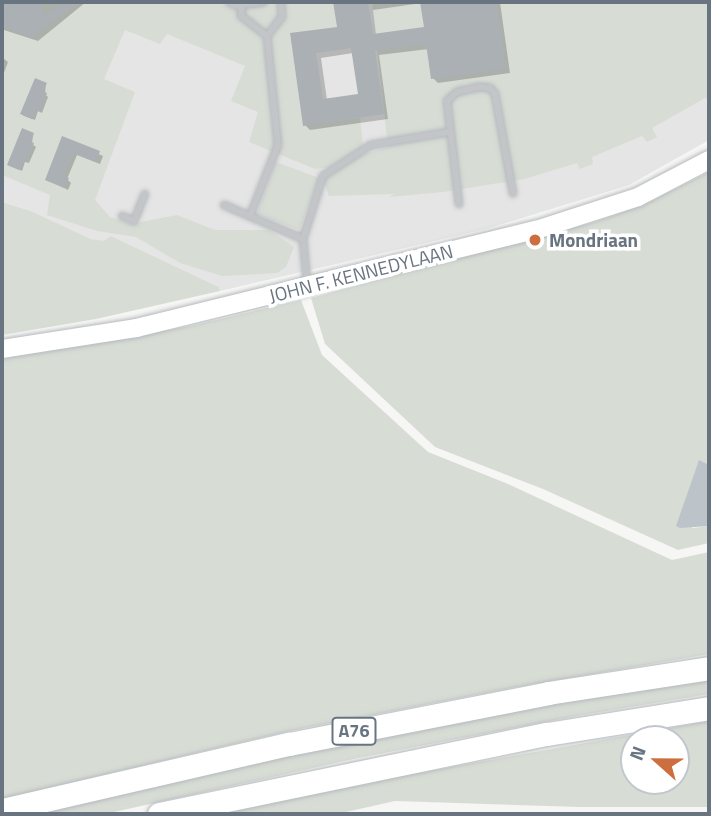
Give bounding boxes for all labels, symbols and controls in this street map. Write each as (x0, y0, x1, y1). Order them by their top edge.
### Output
place label: Mondriaan (549, 229, 638, 251)
marker: Mondriaan (527, 232, 543, 248)
street label: JOHN F. KENNEDYLAAN (267, 239, 455, 307)
road number: A76 (331, 716, 377, 746)
north arrow (620, 725, 690, 795)
text: N (621, 742, 653, 764)

